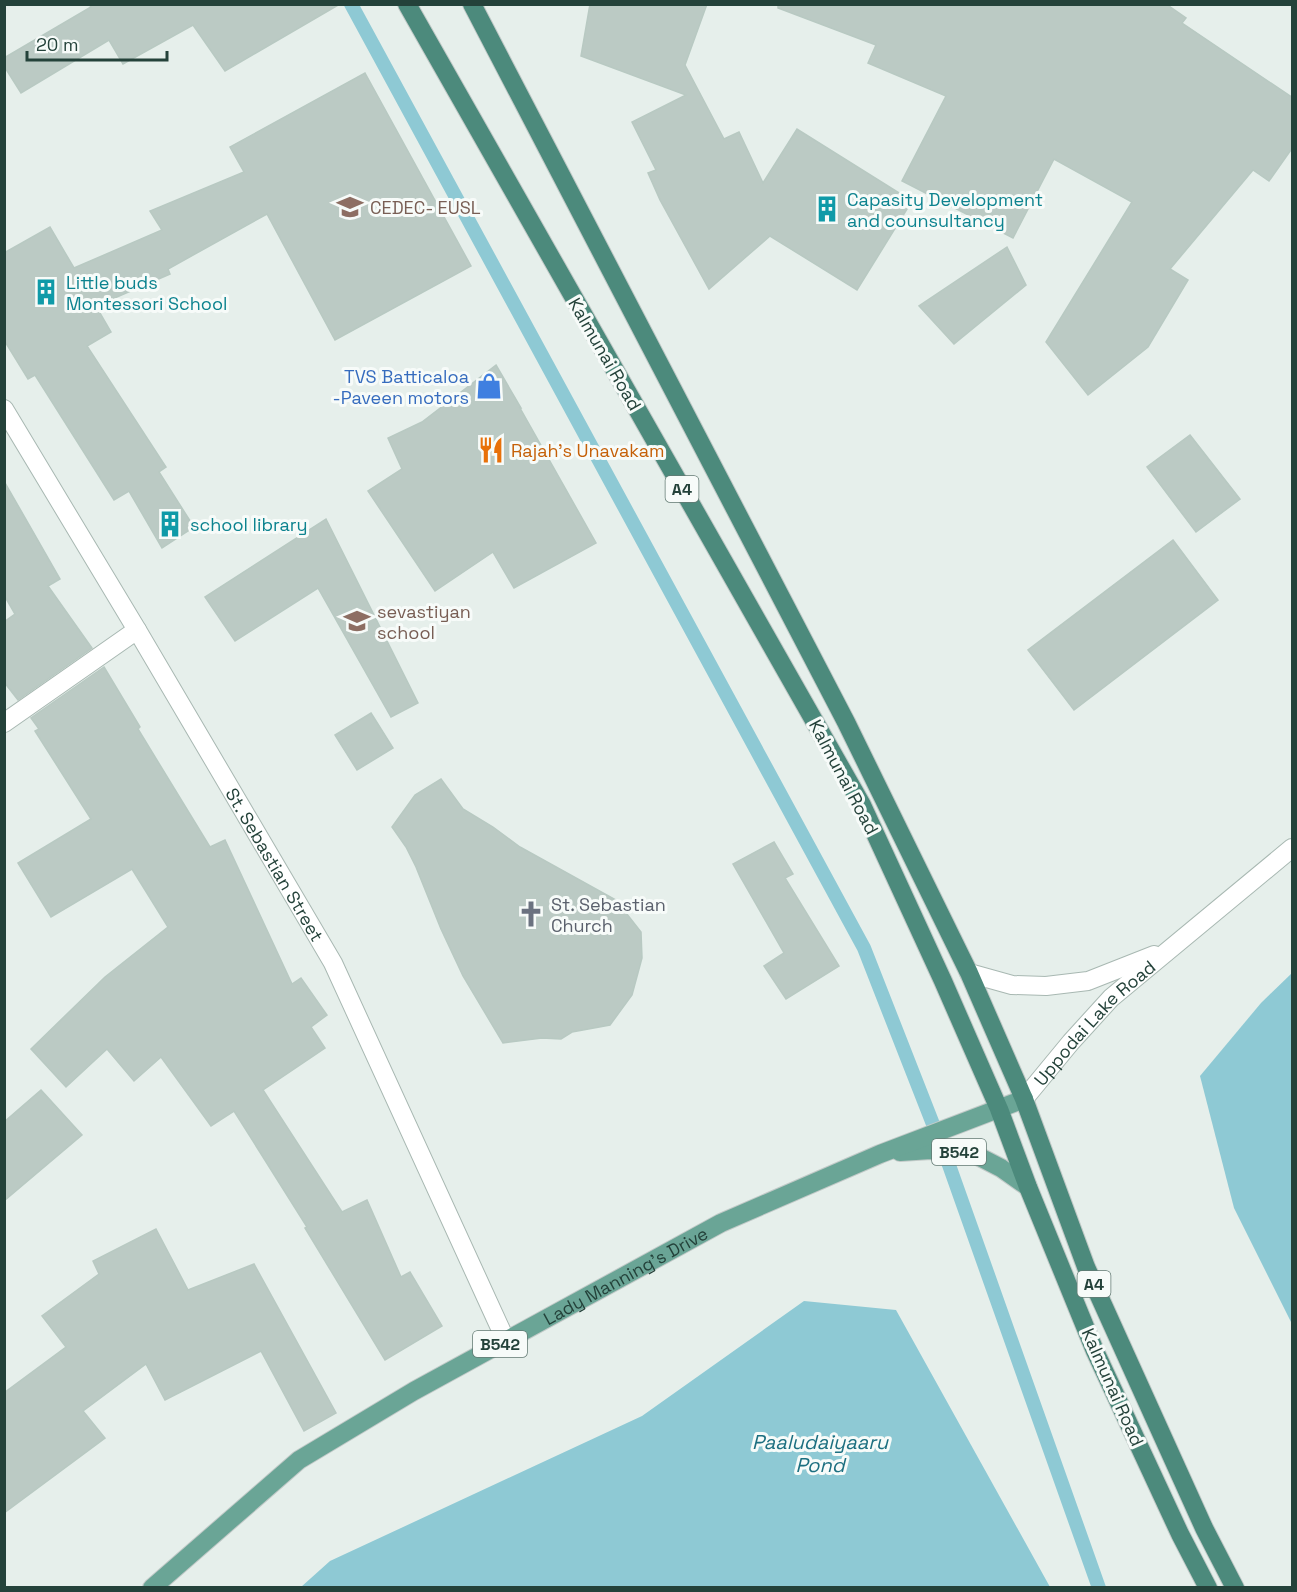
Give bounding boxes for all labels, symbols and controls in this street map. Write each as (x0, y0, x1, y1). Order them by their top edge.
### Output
scale bar (27, 24, 166, 62)
text: 20 m (36, 33, 79, 56)
place label: Capasity Development and counsultancy (847, 188, 1043, 232)
school or university icon: CEDEC- EUSL (335, 192, 365, 222)
building icon: Capasity Development and counsultancy (812, 194, 842, 224)
place label: CEDEC- EUSL (370, 196, 481, 219)
place label: Little buds Montessori School (66, 271, 227, 315)
building icon: Little buds Montessori School (31, 277, 61, 307)
street label: Kalmunai Road (563, 293, 647, 415)
place label: TVS Batticaloa -Paveen motors (333, 365, 469, 409)
shop icon: TVS Batticaloa -Paveen motors (474, 371, 504, 401)
restaurant icon: Rajah's Unavakam (476, 435, 506, 465)
place label: Rajah's Unavakam (511, 439, 665, 462)
road number: A4 (666, 476, 698, 502)
building icon: school library (155, 509, 185, 539)
place label: school library (190, 513, 308, 536)
place label: sevastiyan school (377, 600, 471, 644)
school or university icon: sevastiyan school (342, 606, 372, 636)
street label: Kalmunai Road (804, 716, 884, 838)
street label: St. Sebastian Street (221, 783, 329, 946)
place label: St. Sebastian Church (551, 893, 666, 937)
church icon: St. Sebastian Church (516, 899, 546, 929)
street label: Uppodai Lake Road (1028, 955, 1160, 1090)
road number: B542 (932, 1139, 986, 1165)
street label: Lady Manning’s Drive (539, 1221, 712, 1330)
road number: A4 (1078, 1271, 1110, 1297)
street label: Kalmunai Road (1077, 1324, 1149, 1450)
road number: B542 (473, 1331, 527, 1357)
water label: Paaludaiyaaru Pond (752, 1429, 890, 1478)

